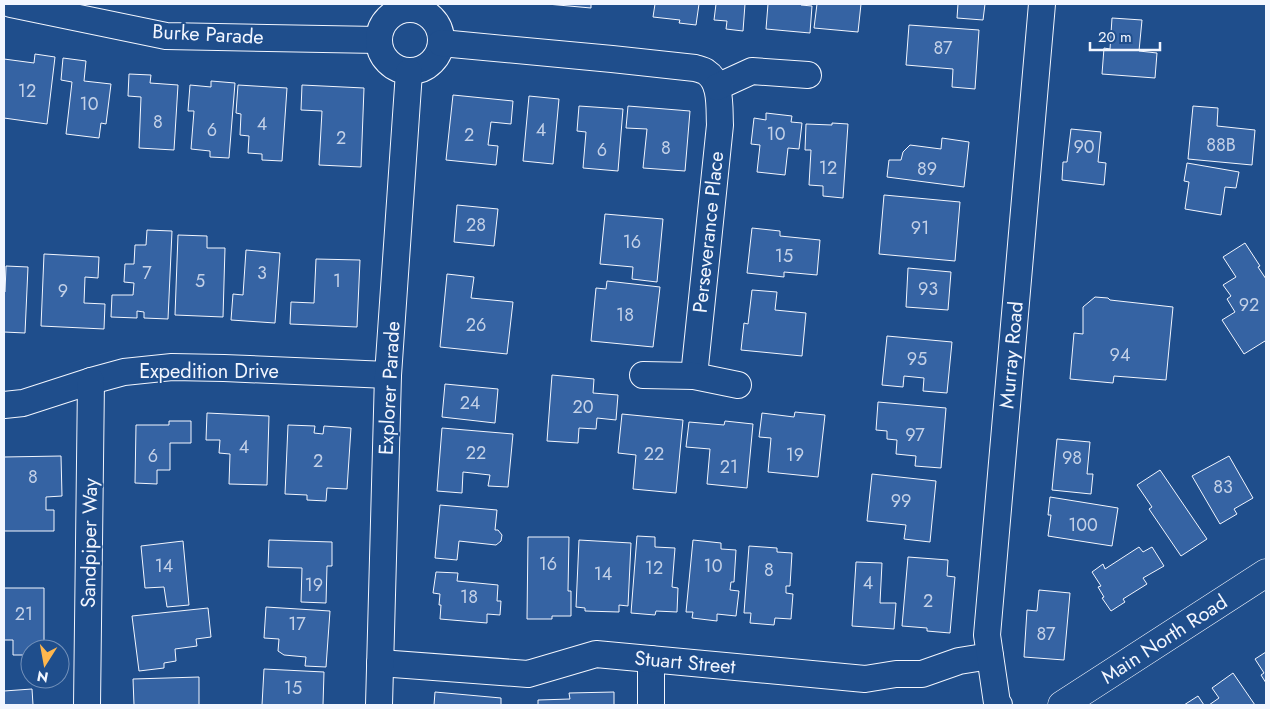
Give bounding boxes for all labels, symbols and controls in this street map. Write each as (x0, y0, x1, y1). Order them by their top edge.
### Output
street label: Burke Parade (152, 17, 264, 52)
scale bar (1090, 20, 1160, 52)
text: 20 m (1098, 26, 1132, 48)
house number: 87 (933, 35, 953, 61)
house number: 12 (18, 78, 36, 104)
house number: 10 (80, 91, 99, 117)
house number: 8 (153, 109, 163, 135)
house number: 4 (257, 111, 267, 137)
house number: 6 (207, 117, 217, 143)
house number: 4 (536, 117, 546, 143)
house number: 10 (767, 121, 786, 147)
house number: 2 (464, 122, 474, 148)
house number: 2 (336, 125, 346, 151)
house number: 88B (1206, 132, 1236, 158)
house number: 90 (1073, 134, 1095, 160)
house number: 8 (661, 135, 671, 161)
house number: 6 (597, 137, 607, 163)
street label: Perseverance Place (686, 150, 731, 314)
house number: 12 (819, 155, 837, 181)
house number: 89 (917, 156, 937, 182)
house number: 28 (466, 212, 486, 238)
house number: 91 (911, 215, 929, 241)
house number: 16 (623, 229, 641, 255)
house number: 15 (775, 243, 793, 269)
house number: 7 (142, 260, 152, 286)
house number: 3 (257, 260, 267, 286)
house number: 5 (195, 268, 205, 294)
house number: 1 (333, 268, 341, 294)
house number: 93 (918, 276, 938, 302)
house number: 9 (58, 278, 68, 304)
house number: 92 (1239, 292, 1259, 318)
street label: Murray Road (992, 300, 1031, 410)
house number: 18 (616, 302, 634, 328)
house number: 26 (466, 312, 486, 338)
street label: Explorer Parade (372, 320, 407, 456)
house number: 94 (1110, 342, 1130, 368)
house number: 95 (907, 346, 927, 372)
street label: Expedition Drive (139, 357, 279, 386)
house number: 24 (460, 390, 480, 416)
house number: 20 (572, 394, 594, 420)
house number: 97 (905, 422, 925, 448)
house number: 4 (239, 434, 249, 460)
house number: 22 (466, 440, 486, 466)
house number: 22 (644, 441, 664, 467)
house number: 19 (786, 442, 804, 468)
house number: 6 (148, 443, 158, 469)
house number: 98 (1062, 445, 1082, 471)
house number: 2 (313, 448, 323, 474)
house number: 21 (720, 454, 738, 480)
house number: 8 (28, 464, 38, 490)
house number: 83 (1213, 474, 1233, 500)
street label: Sandpiper Way (74, 478, 105, 608)
house number: 99 (891, 488, 911, 514)
house number: 100 (1068, 512, 1098, 538)
house number: 16 (539, 551, 557, 577)
house number: 14 (155, 553, 173, 579)
house number: 10 (704, 553, 723, 579)
house number: 12 (645, 555, 663, 581)
house number: 8 (764, 557, 774, 583)
house number: 14 (594, 561, 612, 587)
house number: 4 (863, 570, 873, 596)
house number: 19 (305, 572, 323, 598)
house number: 18 (460, 584, 478, 610)
house number: 2 (923, 588, 933, 614)
street label: Main North Road (1095, 588, 1233, 691)
house number: 21 (15, 601, 33, 627)
house number: 17 (288, 611, 306, 637)
house number: 87 (1036, 621, 1056, 647)
north arrow (20, 639, 70, 689)
street label: Stuart Street (633, 644, 737, 681)
text: N (35, 666, 50, 688)
house number: 15 (284, 675, 302, 701)

